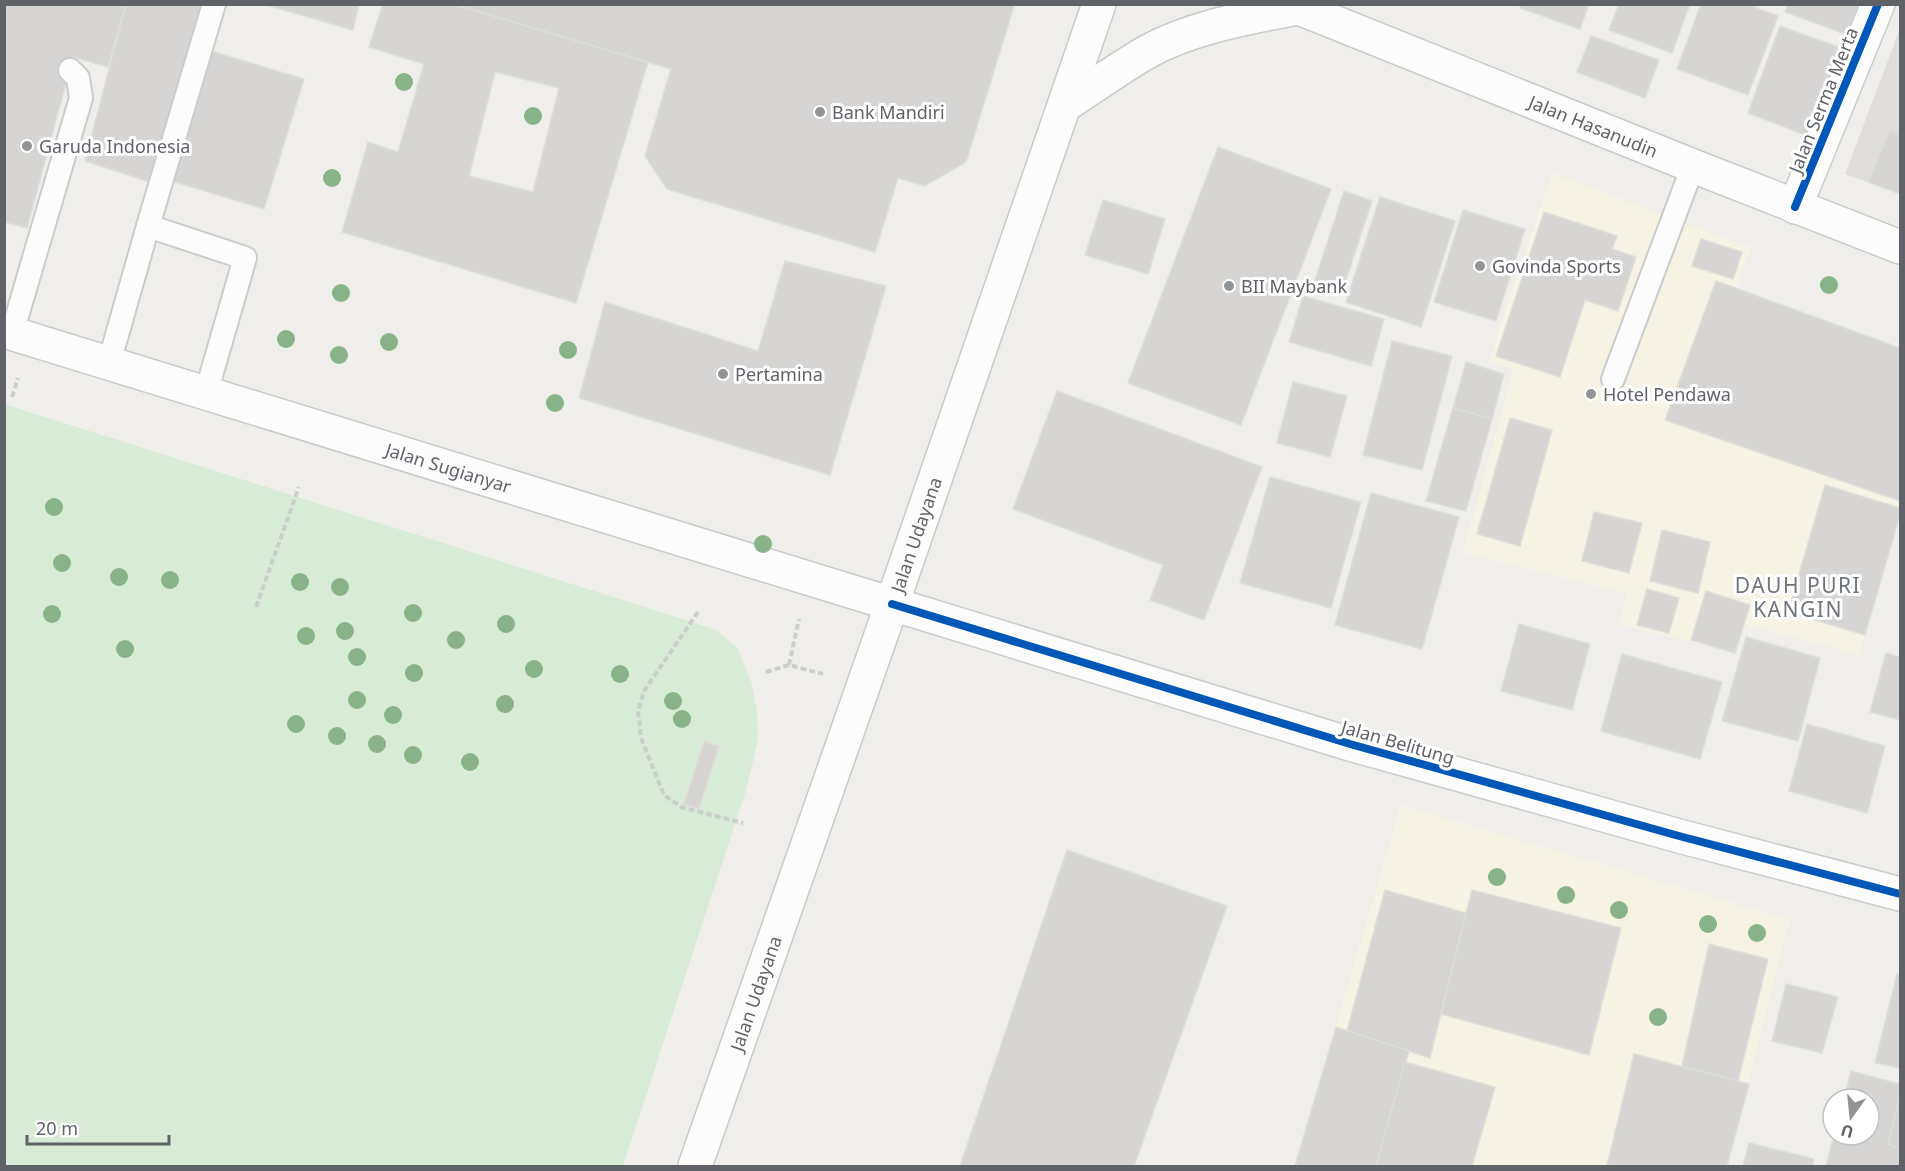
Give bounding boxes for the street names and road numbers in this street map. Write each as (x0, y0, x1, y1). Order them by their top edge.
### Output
street label: Jalan Serma Merta (1782, 24, 1863, 178)
street label: Jalan Hasanudin (1524, 89, 1661, 163)
street label: Jalan Sugianyar (381, 436, 515, 498)
street label: Jalan Udayana (884, 474, 947, 597)
street label: Jalan Belitung (1337, 714, 1457, 770)
street label: Jalan Udayana (724, 932, 787, 1056)

